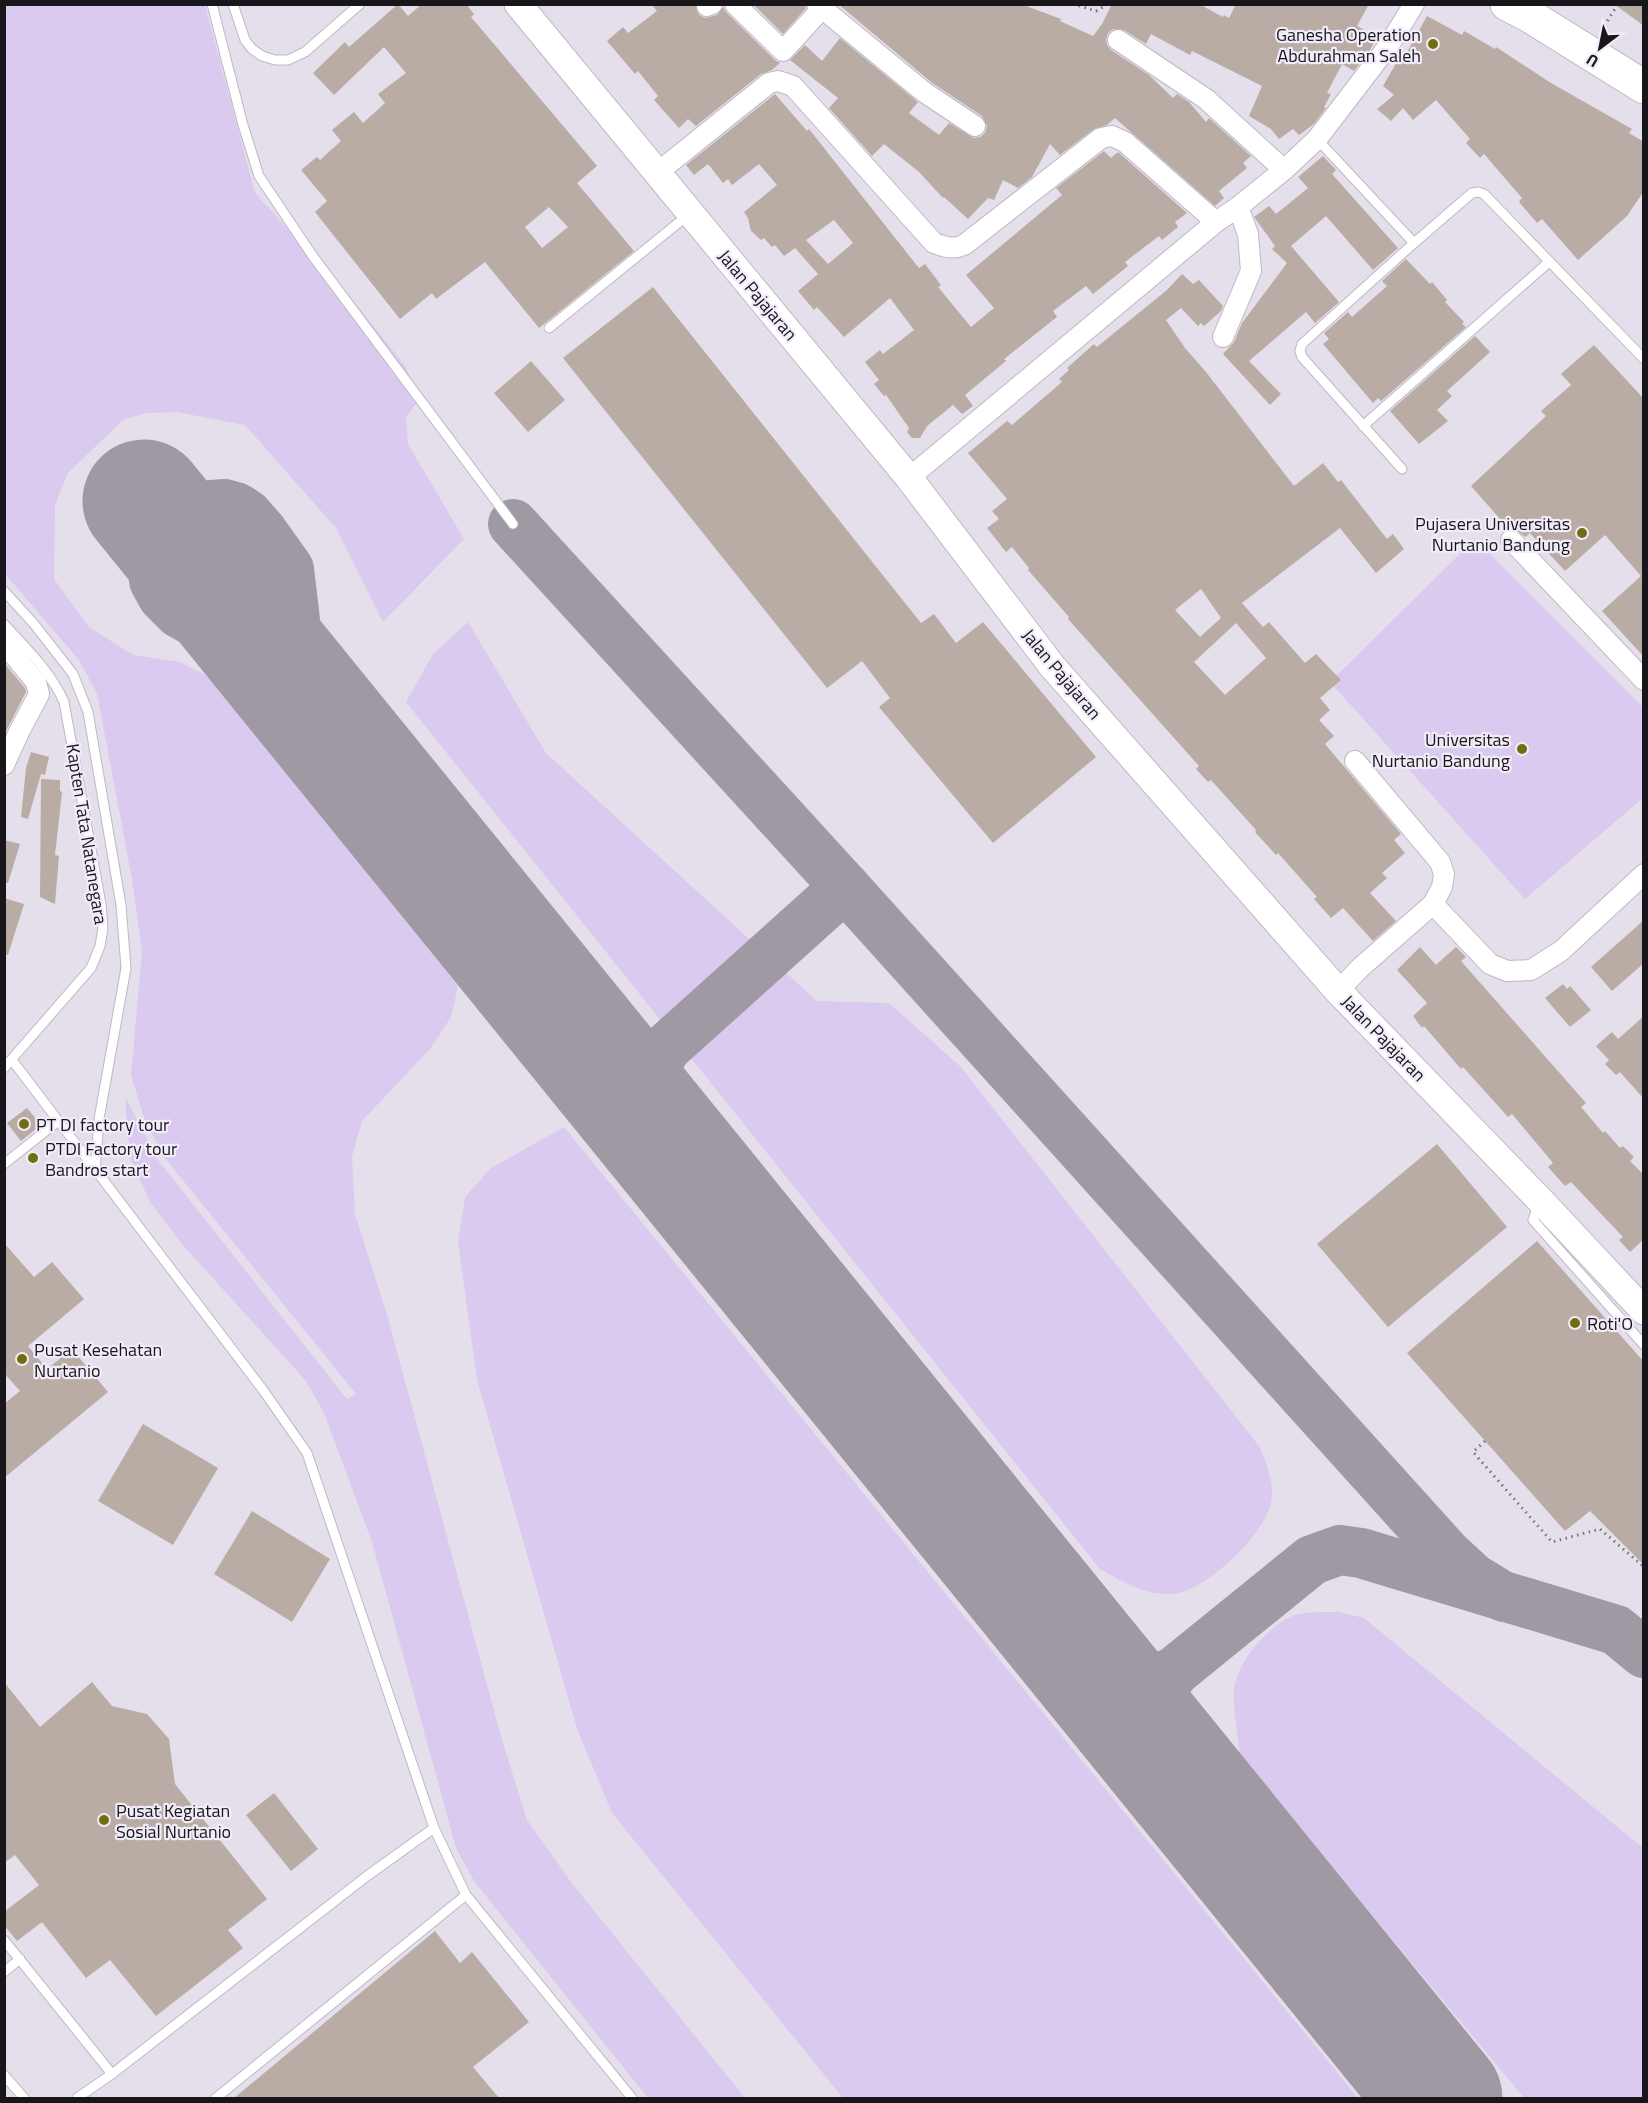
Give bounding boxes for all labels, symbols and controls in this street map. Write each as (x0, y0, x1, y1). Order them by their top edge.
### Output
north arrow (1570, 18, 1630, 78)
place label: Ganesha Operation Abdurahman Saleh (1276, 21, 1421, 69)
marker: Ganesha Operation Abdurahman Saleh (1426, 37, 1440, 51)
text: U (1581, 48, 1603, 74)
street label: Jalan Pajajaran (712, 244, 804, 346)
place label: Pujasera Universitas Nurtanio Bandung (1415, 510, 1570, 558)
marker: Pujasera Universitas Nurtanio Bandung (1575, 526, 1589, 540)
street label: Jalan Pajajaran (1016, 623, 1108, 725)
place label: Universitas Nurtanio Bandung (1372, 726, 1510, 774)
street label: Kapten Tata Natanegara (59, 742, 115, 926)
marker: Universitas Nurtanio Bandung (1515, 742, 1529, 756)
street label: Jalan Pajajaran (1336, 989, 1432, 1087)
place label: PT DI factory tour (36, 1111, 169, 1138)
marker: PT DI factory tour (17, 1117, 31, 1131)
place label: PTDI Factory tour Bandros start (45, 1135, 177, 1183)
marker: PTDI Factory tour Bandros start (26, 1151, 40, 1165)
place label: Roti'O (1587, 1310, 1633, 1337)
marker: Roti'O (1568, 1316, 1582, 1330)
place label: Pusat Kesehatan Nurtanio (34, 1336, 162, 1384)
marker: Pusat Kesehatan Nurtanio (15, 1352, 29, 1366)
place label: Pusat Kegiatan Sosial Nurtanio (116, 1797, 231, 1845)
marker: Pusat Kegiatan Sosial Nurtanio (97, 1813, 111, 1827)

